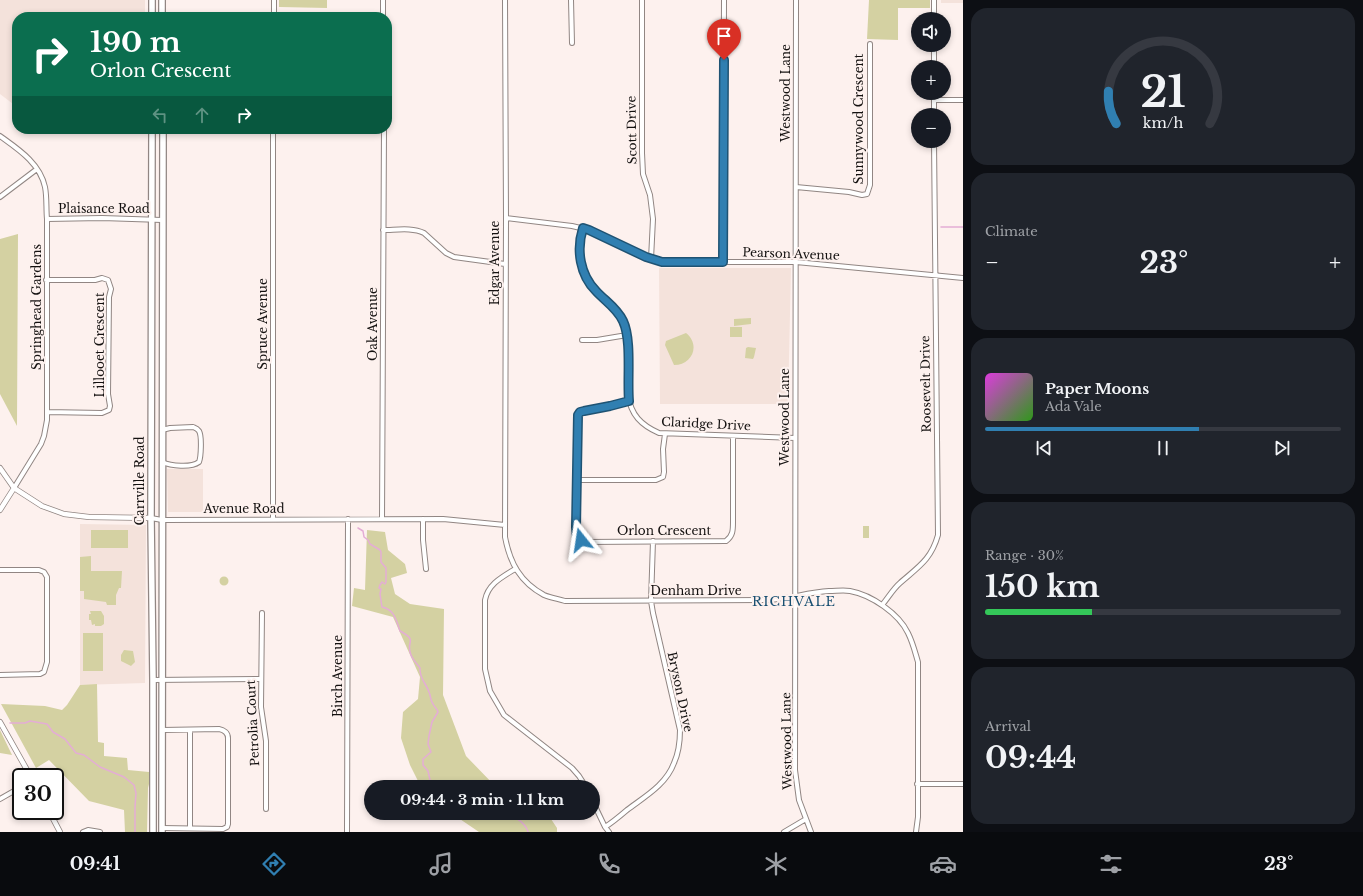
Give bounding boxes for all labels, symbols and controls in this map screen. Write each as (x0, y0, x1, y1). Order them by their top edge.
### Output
map controls (911, 12, 951, 148)
button: sound (911, 12, 951, 52)
pin (707, 19, 741, 60)
text: 190 m (90, 25, 181, 60)
icon: arrive (713, 25, 735, 47)
icon: right (24, 28, 76, 80)
street label: Westwood Lane (778, 44, 793, 143)
street label: Sunnywood Crescent (851, 53, 866, 184)
text: Orlon Crescent (90, 60, 231, 82)
button: + (911, 60, 951, 100)
text: 21 (1140, 67, 1186, 118)
street label: Scott Drive (623, 95, 640, 165)
icon: left (149, 104, 171, 126)
icon: ahead (191, 104, 213, 126)
icon: right (233, 104, 255, 126)
button: − (911, 108, 951, 148)
text: km/h (1143, 114, 1183, 132)
street label: Plaisance Road (58, 201, 150, 216)
street label: Edgar Avenue (487, 221, 502, 305)
text: Climate (985, 223, 1038, 240)
street label: Springhead Gardens (29, 244, 44, 370)
street label: Pearson Avenue (742, 244, 840, 263)
text: 23° (1140, 244, 1188, 281)
text: − (985, 249, 999, 276)
text: + (1329, 249, 1341, 276)
street label: Spruce Avenue (255, 278, 270, 370)
street label: Oak Avenue (365, 287, 380, 361)
street label: Lillooet Crescent (92, 292, 107, 397)
street label: Roosevelt Drive (917, 335, 934, 433)
street label: Westwood Lane (777, 368, 792, 467)
text: Paper Moons (1045, 379, 1149, 398)
text: Ada Vale (1045, 398, 1102, 415)
street label: Claridge Drive (661, 414, 751, 433)
street label: Carrville Road (132, 436, 147, 526)
icon: previous (1033, 437, 1055, 459)
icon: pause (1152, 437, 1174, 459)
icon: next (1271, 437, 1293, 459)
street label: Avenue Road (202, 501, 285, 516)
position arrow (560, 519, 602, 561)
street label: Orlon Crescent (617, 523, 712, 538)
text: Range · 30% (985, 547, 1064, 564)
text: 150 km (985, 568, 1100, 605)
street label: Denham Drive (650, 583, 742, 598)
district label: RICHVALE (752, 593, 836, 610)
street label: Birch Avenue (330, 635, 345, 717)
street label: Bryson Drive (665, 650, 696, 734)
street label: Petrolia Court (243, 679, 262, 767)
street label: Westwood Lane (778, 692, 795, 791)
text: Arrival (985, 718, 1031, 735)
text: 09:44 (985, 739, 1076, 776)
speed limit sign: 30 (12, 768, 64, 820)
text: 09:44 · 3 min · 1.1 km (400, 790, 564, 809)
icon: directions (260, 850, 288, 878)
icon: music (427, 850, 455, 878)
icon: phone (595, 850, 623, 878)
icon: climate (762, 850, 790, 878)
icon: car (929, 850, 957, 878)
icon: filters (1097, 850, 1125, 878)
text: 09:41 (70, 853, 120, 875)
text: 23° (1264, 853, 1293, 875)

